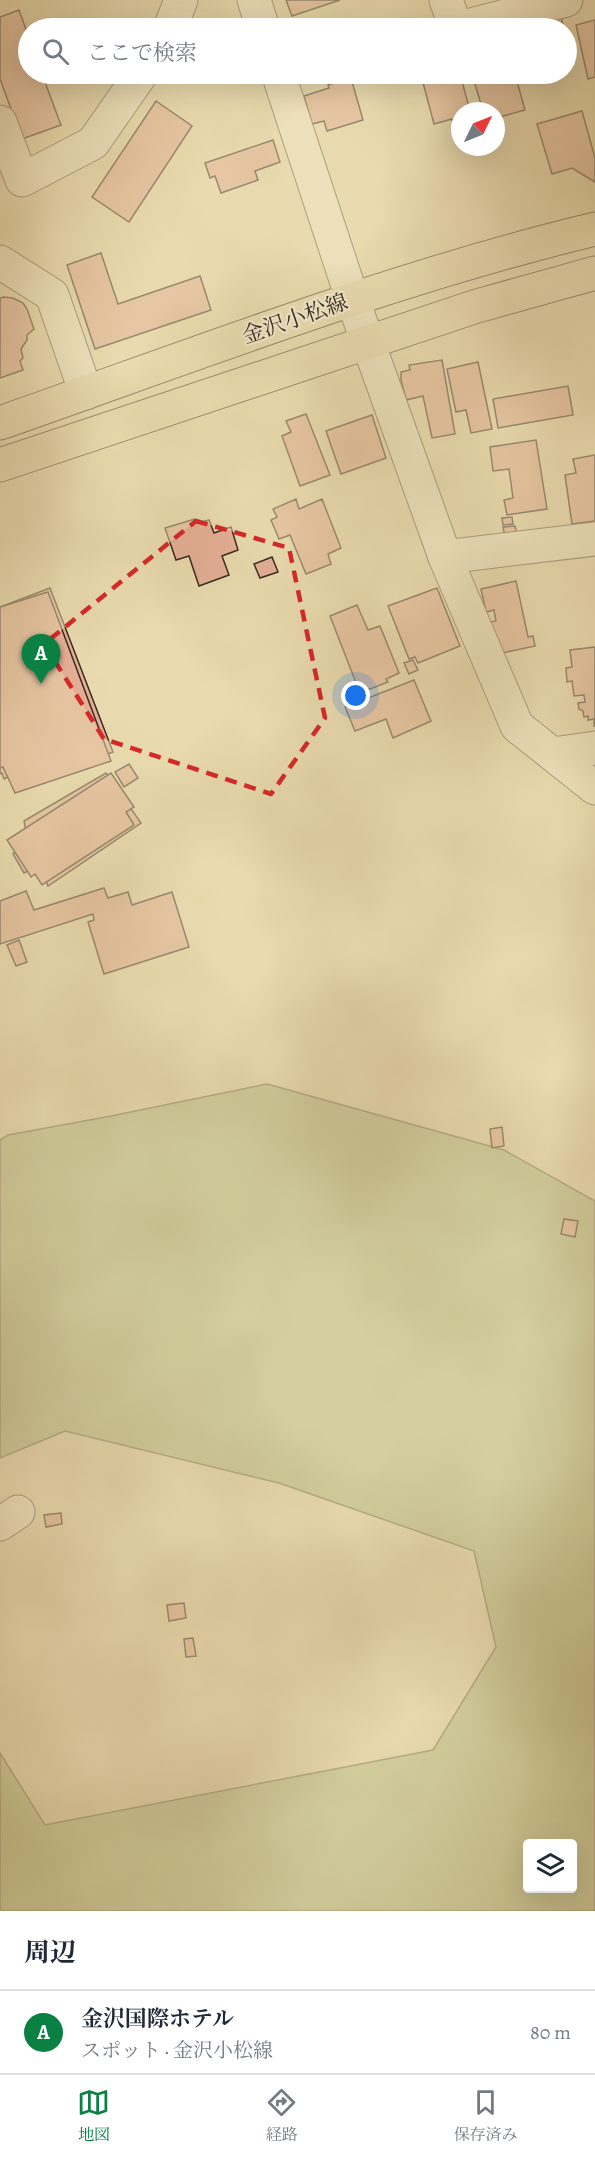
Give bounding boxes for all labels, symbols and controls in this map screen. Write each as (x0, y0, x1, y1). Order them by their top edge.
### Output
search box (18, 18, 577, 84)
icon: search (39, 35, 72, 68)
text: ここで検索 (87, 38, 197, 68)
north arrow (451, 102, 505, 156)
street label: 金沢小松線 (238, 287, 352, 351)
pin: A (22, 634, 60, 684)
your location (341, 681, 370, 710)
map controls (523, 1839, 577, 1893)
button: layers (523, 1839, 577, 1893)
text: 周辺 (24, 1935, 76, 1970)
text: 金沢国際ホテル (81, 2004, 234, 2034)
text: A (37, 2019, 50, 2046)
text: 80 m (530, 2019, 571, 2046)
text: スポット · 金沢小松線 (81, 2037, 273, 2064)
tab: 地図 (77, 2086, 110, 2146)
tab: 経路 (265, 2086, 298, 2146)
tab: 保存済み (453, 2086, 517, 2146)

